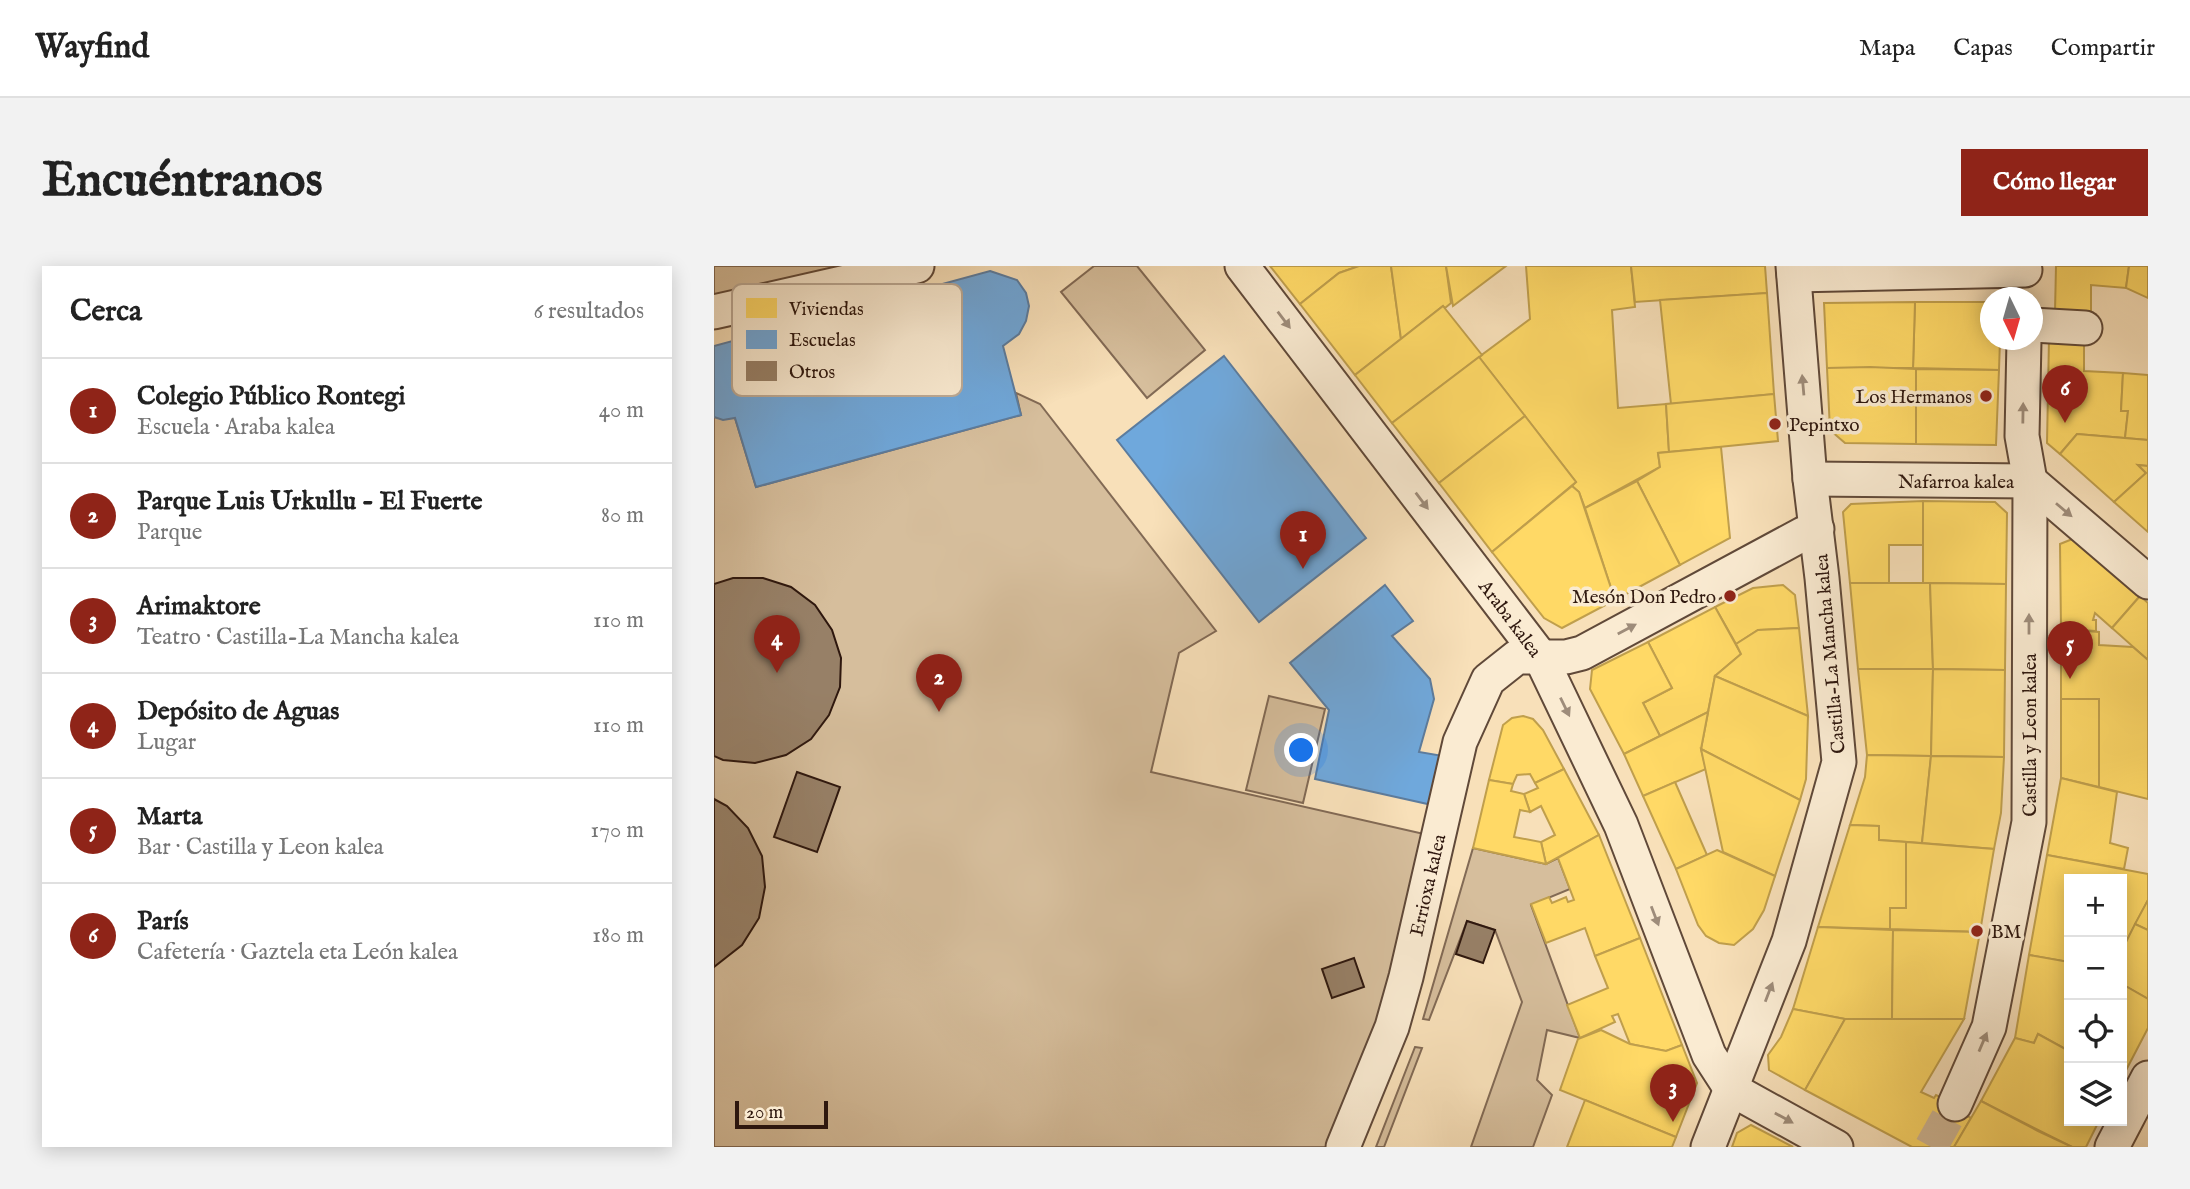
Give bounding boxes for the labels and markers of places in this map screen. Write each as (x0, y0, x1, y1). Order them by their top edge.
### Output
pin: 6 (2042, 365, 2088, 423)
place label: Los Hermanos (1856, 386, 1972, 410)
marker: Los Hermanos (1978, 388, 1994, 404)
place label: Pepintxo (1789, 414, 1860, 438)
marker: Pepintxo (1767, 416, 1783, 432)
pin: 1 (1280, 511, 1326, 569)
place label: Mesón Don Pedro (1572, 586, 1716, 610)
marker: Mesón Don Pedro (1722, 588, 1738, 604)
pin: 4 (754, 615, 800, 673)
pin: 5 (2047, 621, 2093, 679)
pin: 2 (916, 654, 962, 712)
place label: BM (1991, 921, 2022, 945)
marker: BM (1969, 923, 1985, 939)
pin: 3 (1650, 1064, 1696, 1122)

